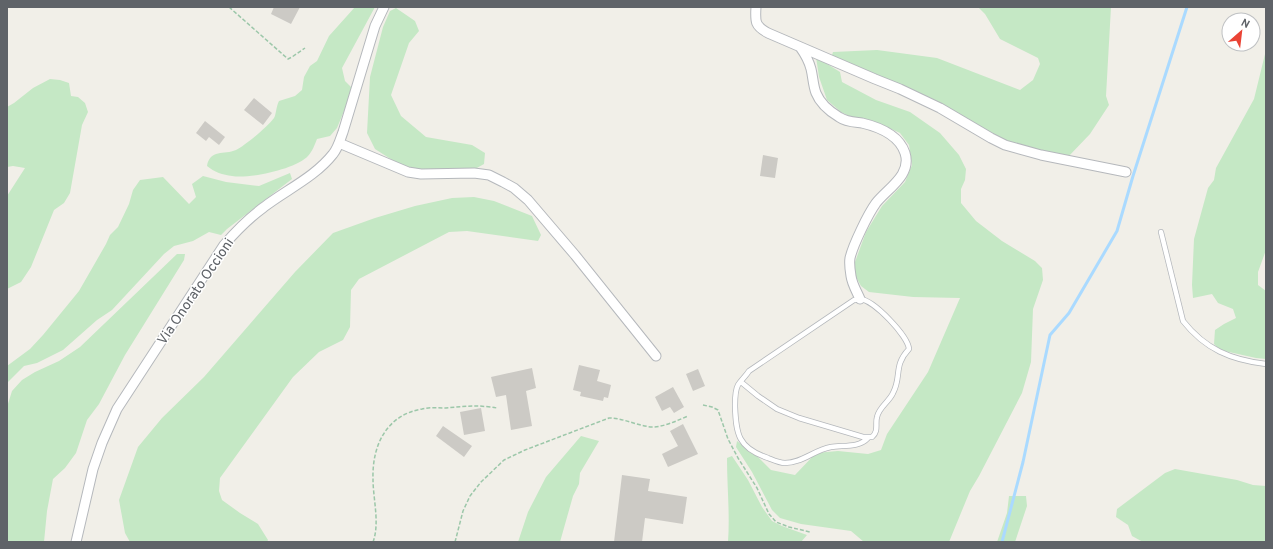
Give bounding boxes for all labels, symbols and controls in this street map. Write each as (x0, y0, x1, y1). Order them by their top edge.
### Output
north arrow (1221, 12, 1261, 52)
text: N (1238, 16, 1252, 32)
street label: Via Onorato Occioni (154, 235, 238, 348)

